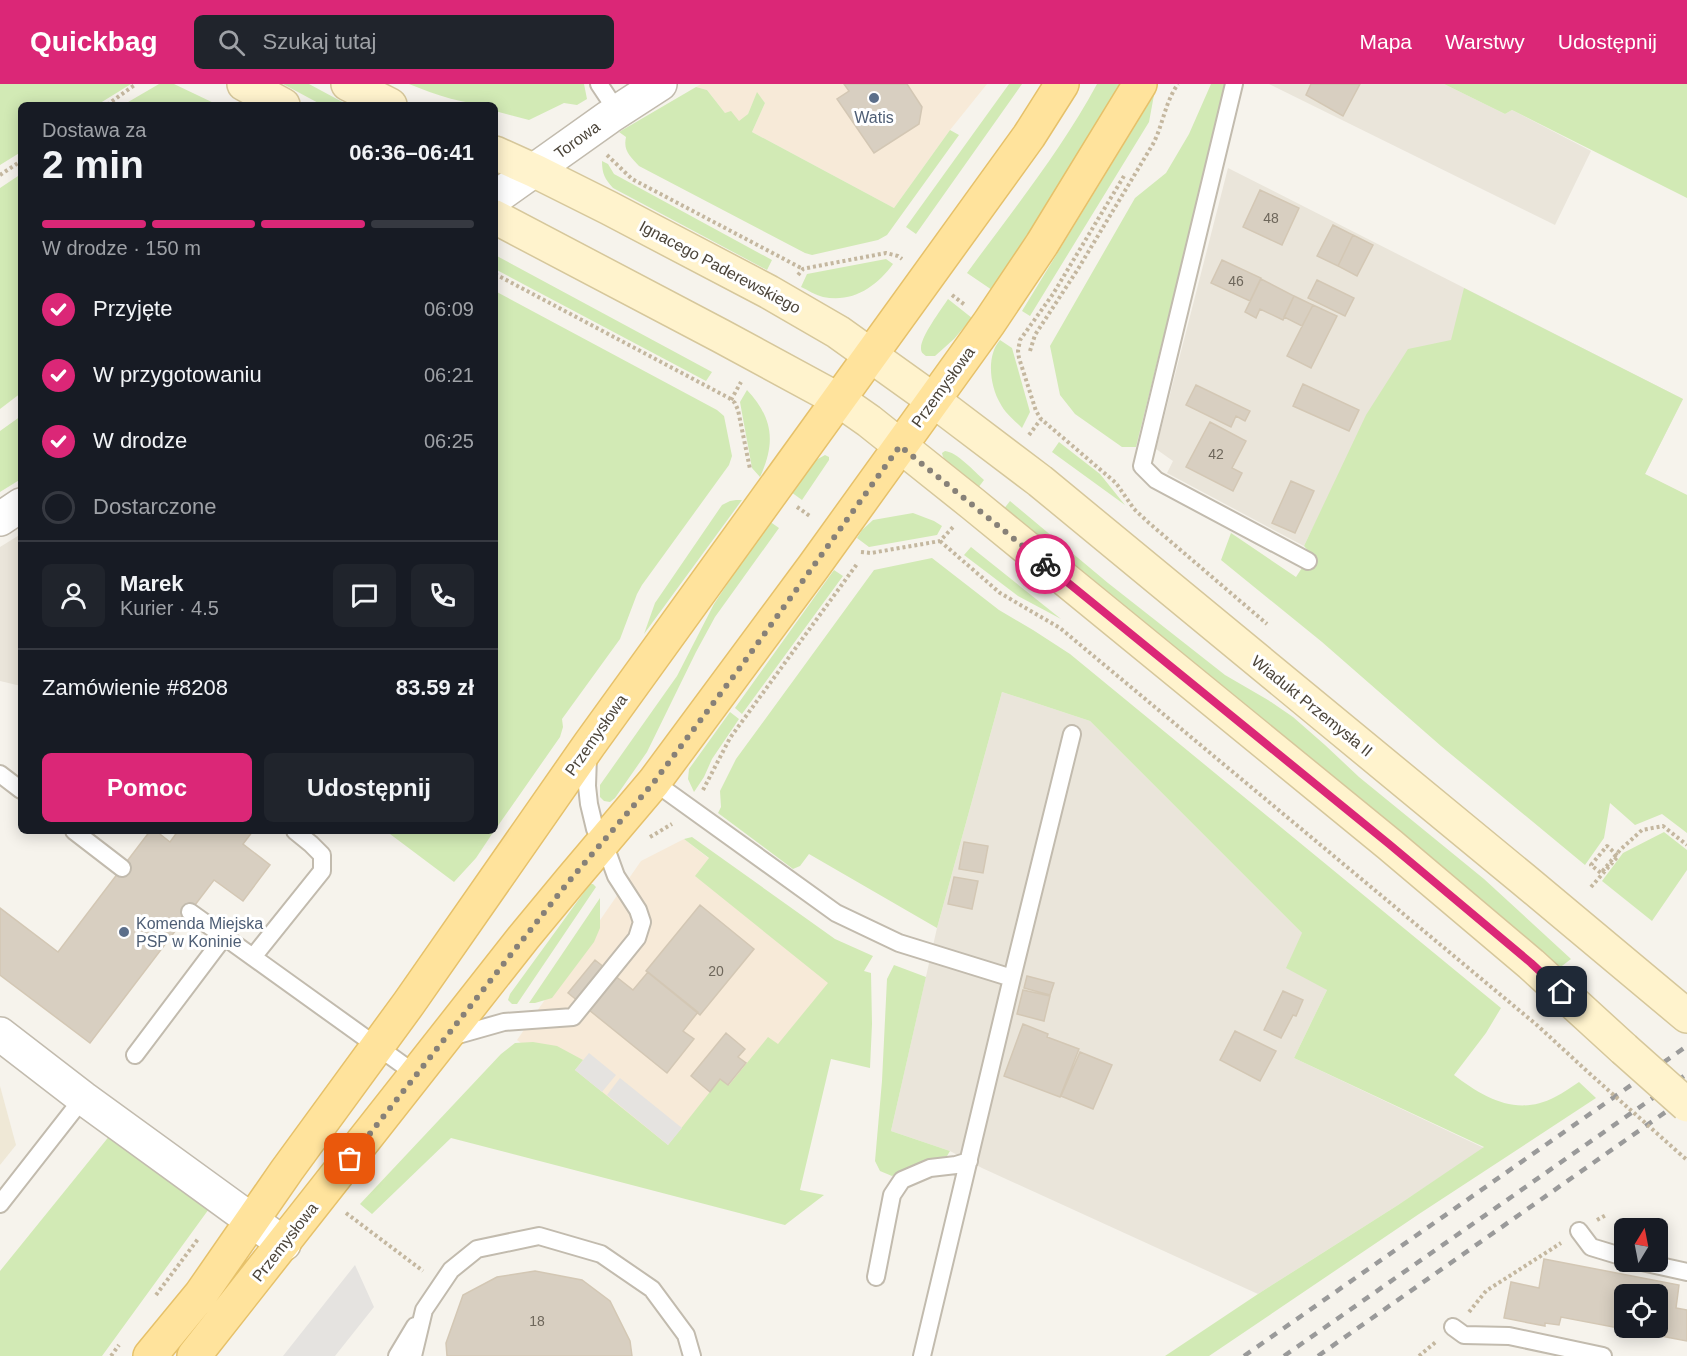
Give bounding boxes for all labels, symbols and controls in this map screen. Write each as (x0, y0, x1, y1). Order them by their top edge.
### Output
search box (194, 15, 614, 69)
text: Quickbag (30, 26, 158, 57)
icon: search (215, 26, 248, 59)
text: Szukaj tutaj (263, 29, 376, 54)
text: Mapa (1360, 30, 1412, 53)
text: Warstwy (1445, 30, 1525, 53)
text: Udostępnij (1558, 30, 1657, 53)
marker: Watis (867, 91, 881, 105)
place label: Watis (854, 109, 894, 126)
street label: Torowa (551, 118, 603, 162)
text: Dostawa za (42, 119, 147, 141)
text: 06:36–06:41 (349, 140, 474, 165)
text: 2 min (42, 143, 144, 186)
house number: 48 (1263, 210, 1279, 226)
street label: Ignacego Paderewskiego (637, 217, 803, 317)
text: W drodze · 150 m (42, 237, 201, 259)
house number: 46 (1228, 273, 1244, 289)
icon: check (42, 293, 75, 326)
text: Przyjęte (93, 296, 172, 321)
text: 06:09 (424, 298, 474, 320)
street label: Przemysłowa (908, 343, 978, 430)
icon: check (42, 359, 75, 392)
text: W przygotowaniu (93, 362, 262, 387)
text: 06:21 (424, 364, 474, 386)
icon: check (42, 425, 75, 458)
text: W drodze (93, 428, 187, 453)
text: 06:25 (424, 430, 474, 452)
house number: 42 (1208, 446, 1224, 462)
text: Dostarczone (93, 494, 217, 519)
courier (1015, 534, 1075, 594)
icon: bike (1029, 548, 1062, 581)
button: person (42, 564, 105, 627)
button: chat (333, 564, 396, 627)
button: phone (411, 564, 474, 627)
text: Marek (120, 571, 184, 596)
text: Kurier · 4.5 (120, 597, 219, 619)
street label: Wiadukt Przemysła II (1248, 652, 1376, 760)
text: Zamówienie #8208 (42, 675, 228, 700)
text: 83.59 zł (396, 675, 474, 700)
street label: Przemysłowa (562, 691, 630, 779)
button: Pomoc (42, 753, 252, 822)
button: Udostępnij (264, 753, 474, 822)
place label: Komenda Miejska PSP w Koninie (136, 915, 263, 950)
marker: Komenda Miejska PSP w Koninie (117, 925, 131, 939)
house number: 20 (708, 963, 724, 979)
pin (1536, 966, 1587, 1017)
icon: home (1545, 975, 1578, 1008)
pin (324, 1133, 375, 1184)
icon: bag (333, 1142, 366, 1175)
street label: Przemysłowa (249, 1199, 321, 1285)
north arrow (1614, 1218, 1668, 1272)
map controls (1614, 1218, 1668, 1338)
button: locate (1614, 1284, 1668, 1338)
house number: 18 (529, 1313, 545, 1329)

